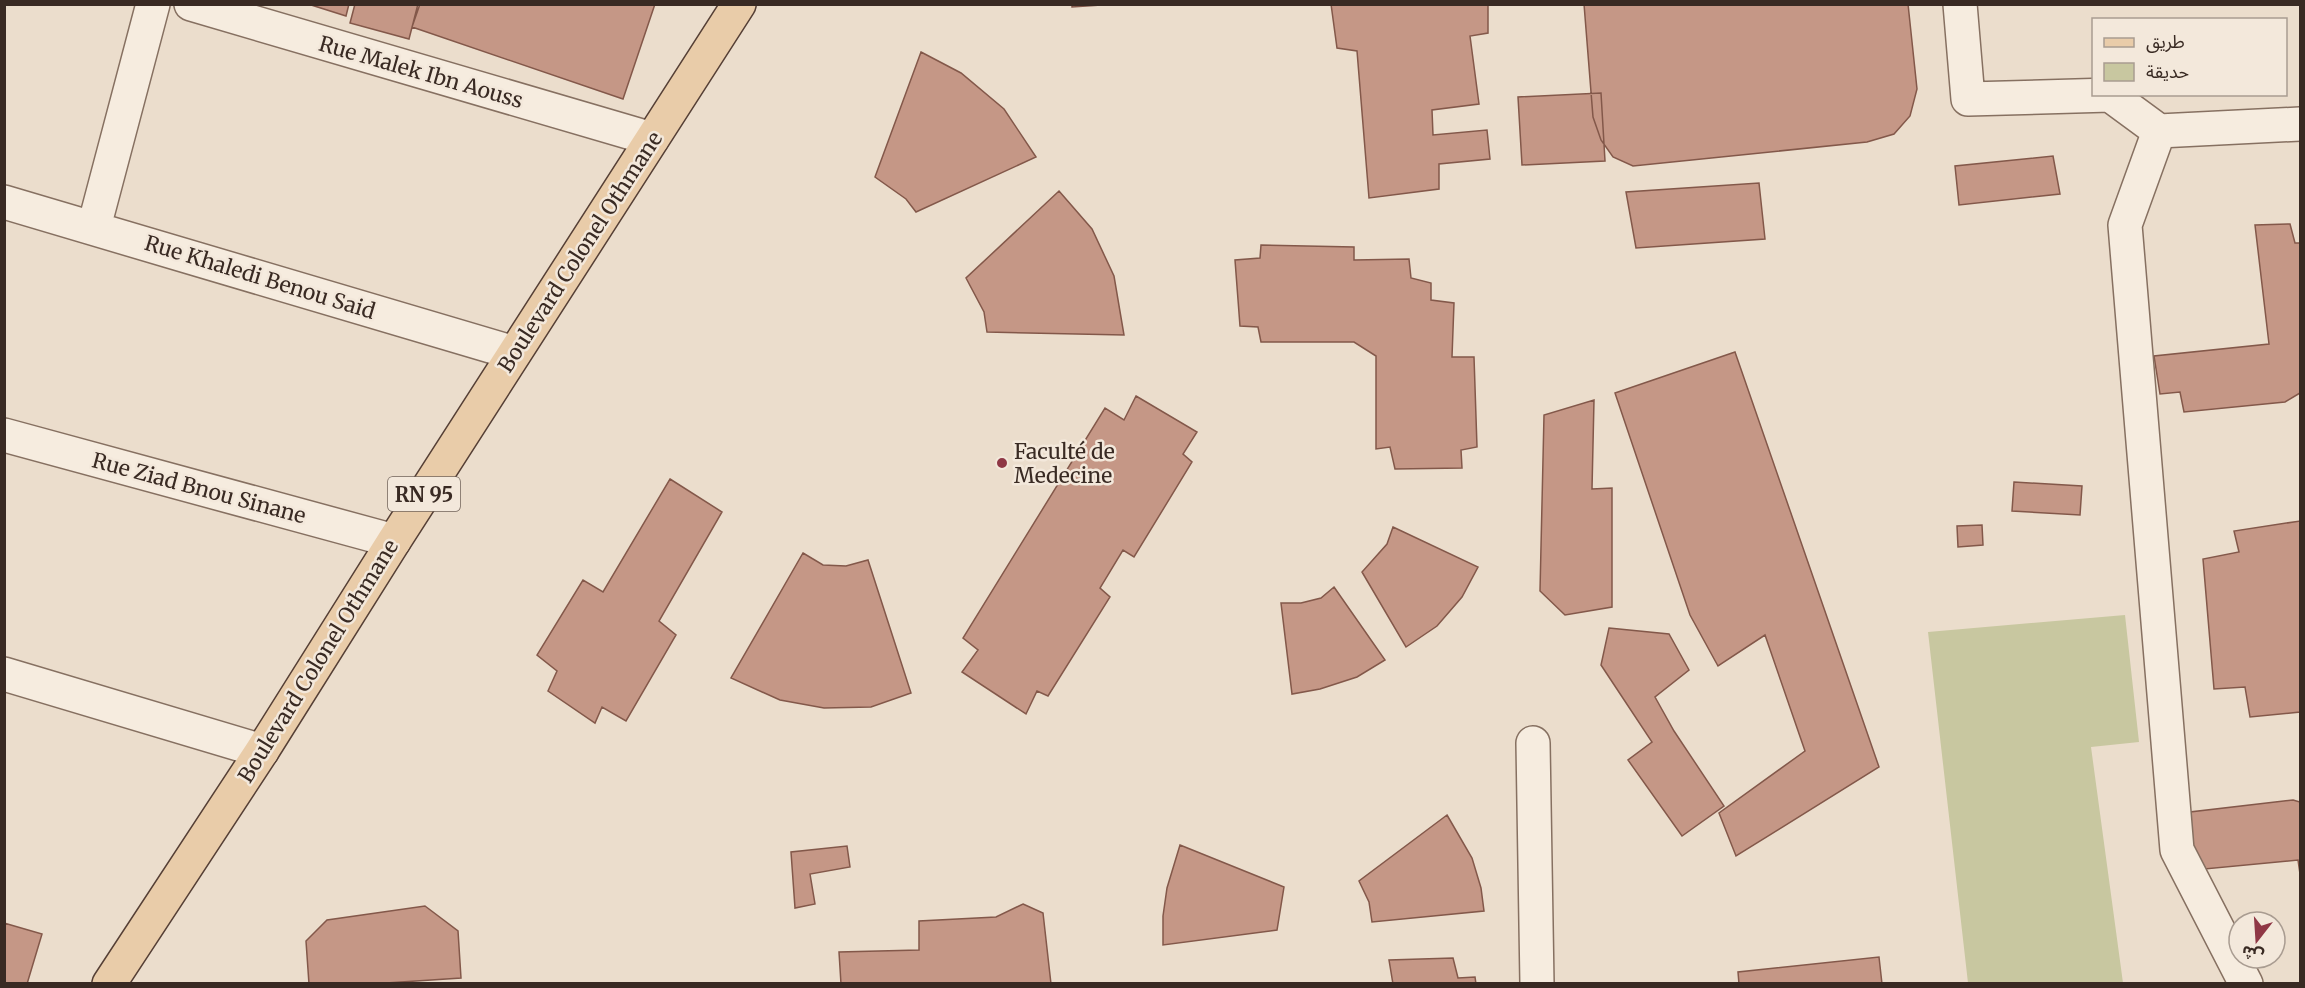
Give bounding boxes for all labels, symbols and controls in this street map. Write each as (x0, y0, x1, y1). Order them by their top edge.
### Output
legend (2092, 18, 2287, 96)
street label: Rue Malek Ibn Aouss (316, 30, 526, 114)
text: طريق (2146, 30, 2185, 53)
text: حديقة (2146, 60, 2189, 83)
street label: Boulevard Colonel Othmane (492, 126, 668, 378)
street label: Rue Khaledi Benou Said (141, 229, 379, 325)
place label: Faculté de Medecine (1014, 438, 1115, 489)
street label: Rue Ziad Bnou Sinane (89, 447, 309, 530)
marker: Faculté de Medecine (995, 456, 1009, 470)
road number: RN 95 (388, 477, 460, 511)
street label: Boulevard Colonel Othmane (232, 534, 404, 788)
north arrow (2227, 910, 2287, 970)
text: ش (2239, 942, 2266, 967)

